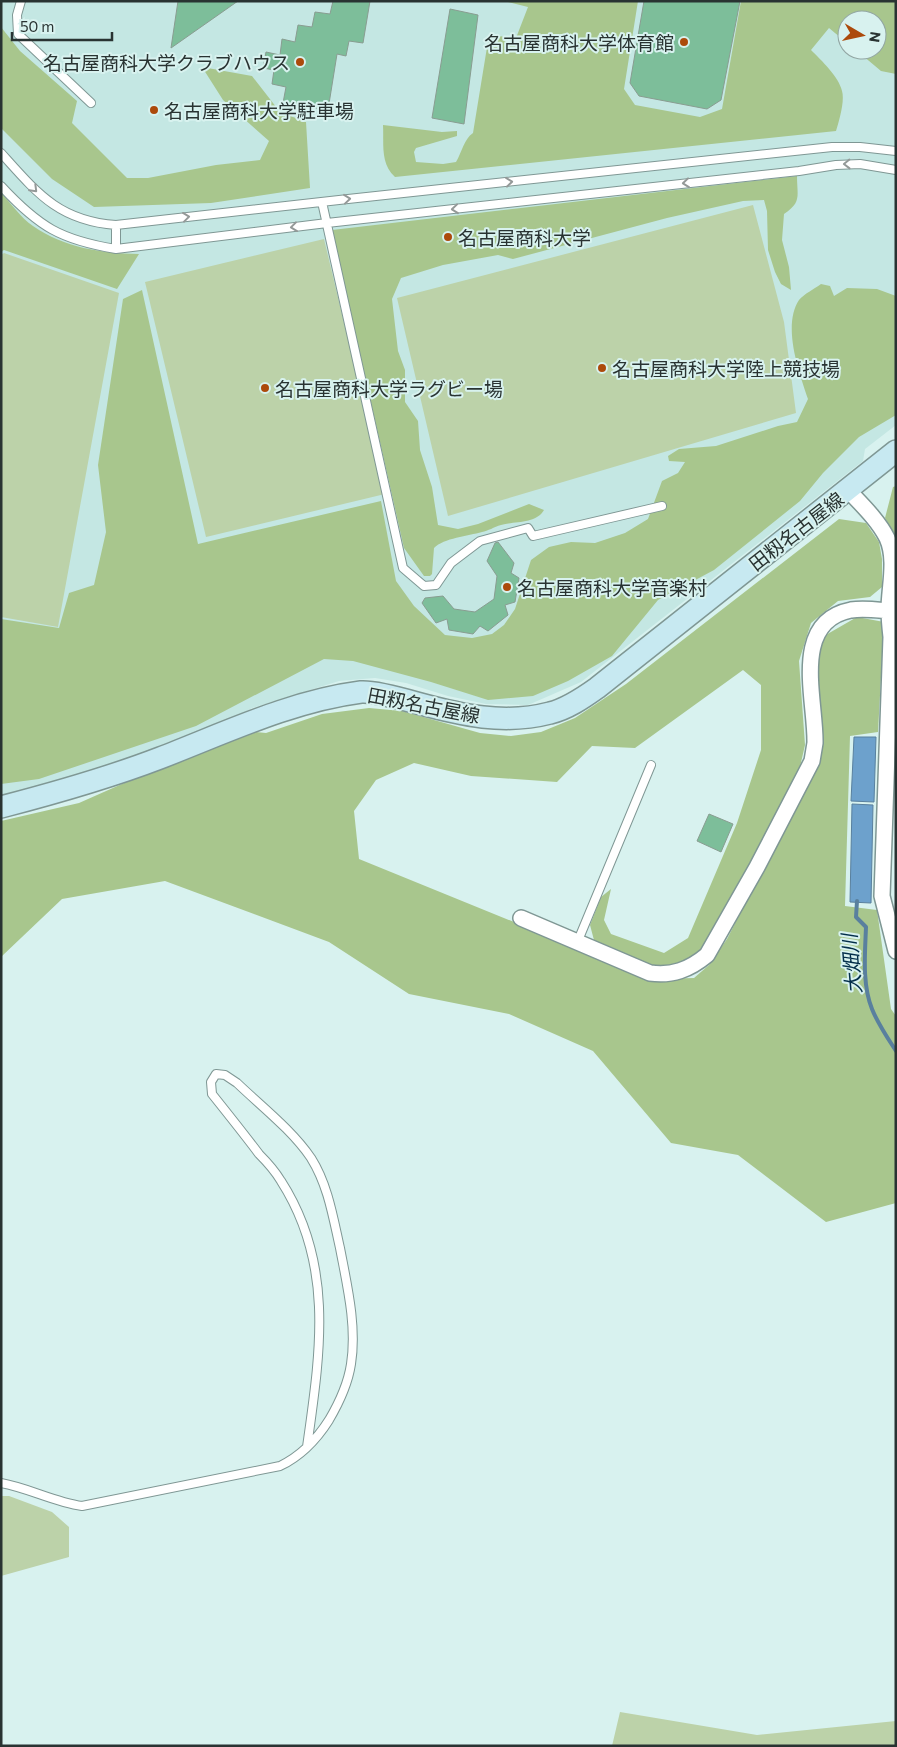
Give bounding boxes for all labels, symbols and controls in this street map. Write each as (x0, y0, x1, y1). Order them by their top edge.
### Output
scale bar (12, 10, 112, 42)
north arrow (837, 10, 887, 60)
text: 50 m (20, 17, 54, 35)
place label: 名古屋商科大学体育館 (484, 31, 674, 54)
text: N (866, 31, 885, 44)
marker: 名古屋商科大学体育館 (678, 36, 690, 48)
place label: 名古屋商科大学クラブハウス (43, 51, 290, 74)
marker: 名古屋商科大学クラブハウス (294, 56, 306, 68)
place label: 名古屋商科大学駐車場 (164, 99, 354, 122)
marker: 名古屋商科大学駐車場 (148, 104, 160, 116)
one-way arrow (843, 159, 851, 170)
one-way arrow (505, 177, 513, 188)
one-way arrow (682, 177, 690, 188)
one-way arrow (28, 183, 37, 192)
one-way arrow (344, 194, 352, 205)
one-way arrow (451, 203, 459, 214)
one-way arrow (182, 212, 190, 223)
one-way arrow (289, 221, 297, 232)
place label: 名古屋商科大学 (458, 226, 591, 249)
marker: 名古屋商科大学 (442, 231, 454, 243)
place label: 名古屋商科大学陸上競技場 (612, 357, 840, 380)
marker: 名古屋商科大学陸上競技場 (596, 362, 608, 374)
place label: 名古屋商科大学ラグビー場 (275, 377, 503, 400)
marker: 名古屋商科大学ラグビー場 (259, 382, 271, 394)
street label: 田籾名古屋線 (744, 487, 848, 575)
place label: 名古屋商科大学音楽村 (517, 576, 707, 599)
marker: 名古屋商科大学音楽村 (501, 581, 513, 593)
street label: 田籾名古屋線 (366, 683, 482, 727)
water label: 大畑川 (836, 931, 866, 995)

